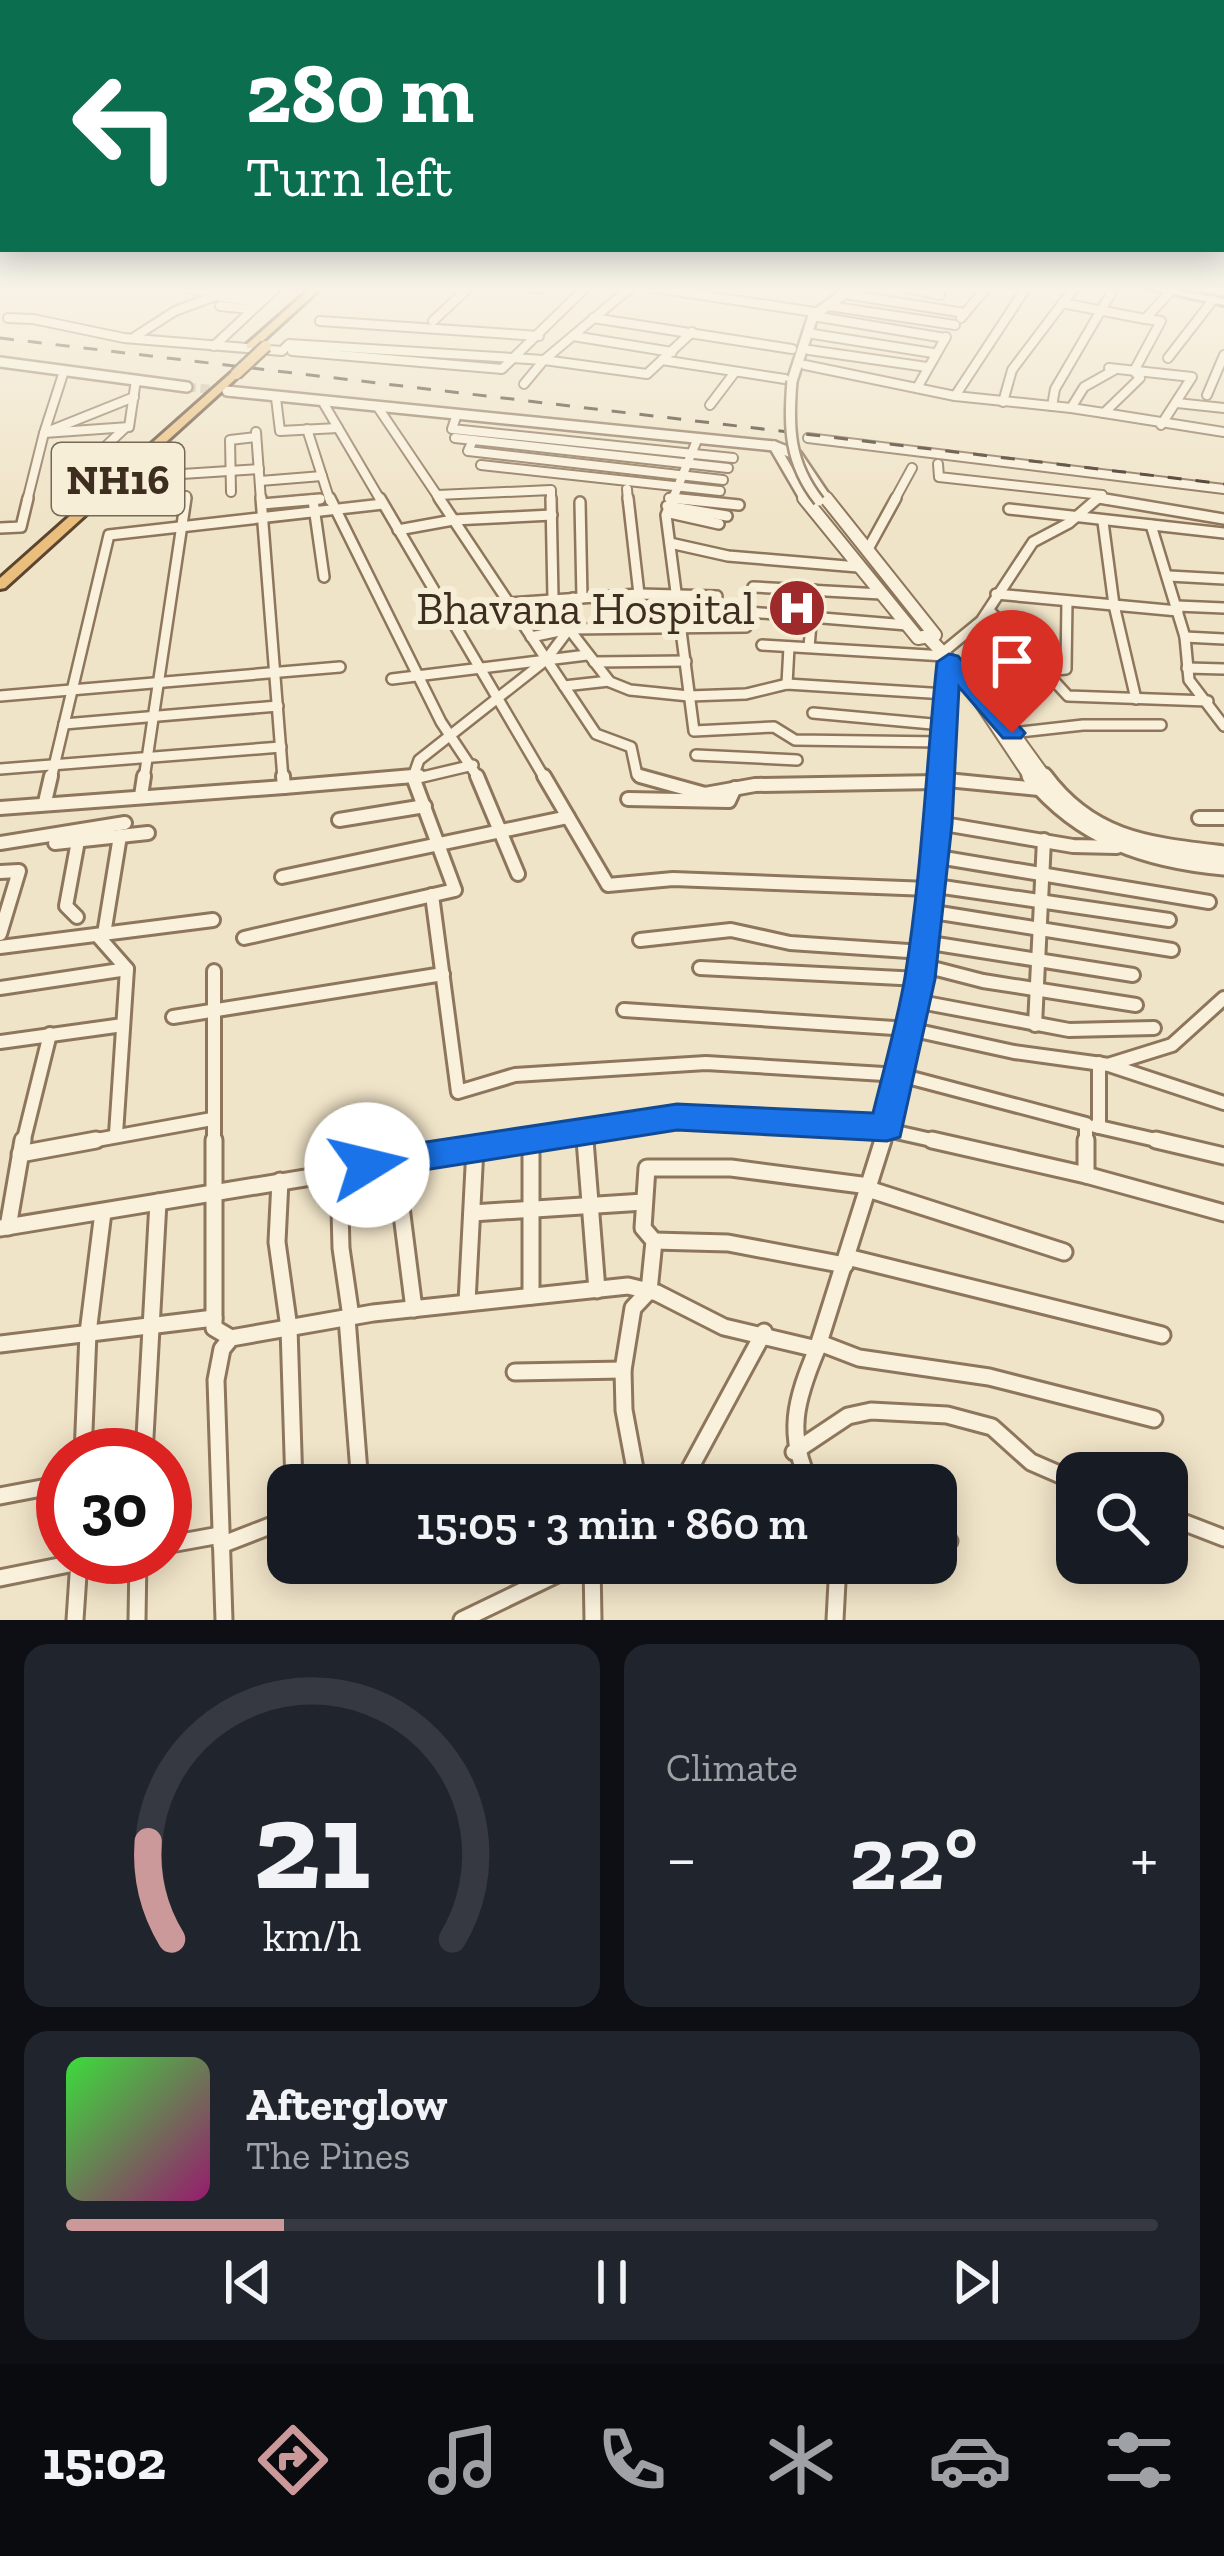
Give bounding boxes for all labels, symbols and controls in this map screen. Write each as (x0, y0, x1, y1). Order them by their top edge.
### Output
text: 280 m (246, 43, 474, 144)
icon: left (48, 48, 204, 204)
text: Turn left (246, 145, 453, 210)
road number: NH16 (52, 443, 184, 515)
hospital icon: Bhavana Hospital (766, 577, 828, 639)
place label: Bhavana Hospital (416, 582, 755, 636)
pin (961, 610, 1063, 733)
icon: arrive (979, 628, 1045, 694)
position arrow (304, 1102, 430, 1228)
speed limit sign: 30 (36, 1428, 192, 1584)
map controls (1056, 1452, 1188, 1584)
button: search (1056, 1452, 1188, 1584)
text: 15:05 · 3 min · 860 m (416, 1497, 808, 1551)
text: Climate (666, 1744, 798, 1791)
text: 21 (253, 1770, 371, 1920)
text: 22° (849, 1804, 978, 1912)
text: − (666, 1819, 697, 1898)
text: + (1130, 1819, 1158, 1898)
text: km/h (263, 1910, 361, 1961)
text: Afterglow (246, 2078, 447, 2132)
text: The Pines (246, 2132, 410, 2179)
icon: previous (215, 2249, 281, 2315)
icon: pause (579, 2249, 645, 2315)
icon: next (943, 2249, 1009, 2315)
icon: directions (251, 2418, 335, 2502)
icon: music (421, 2418, 505, 2502)
icon: phone (590, 2418, 674, 2502)
icon: climate (759, 2418, 843, 2502)
icon: car (928, 2418, 1012, 2502)
icon: filters (1097, 2418, 1181, 2502)
text: 15:02 (43, 2428, 166, 2493)

